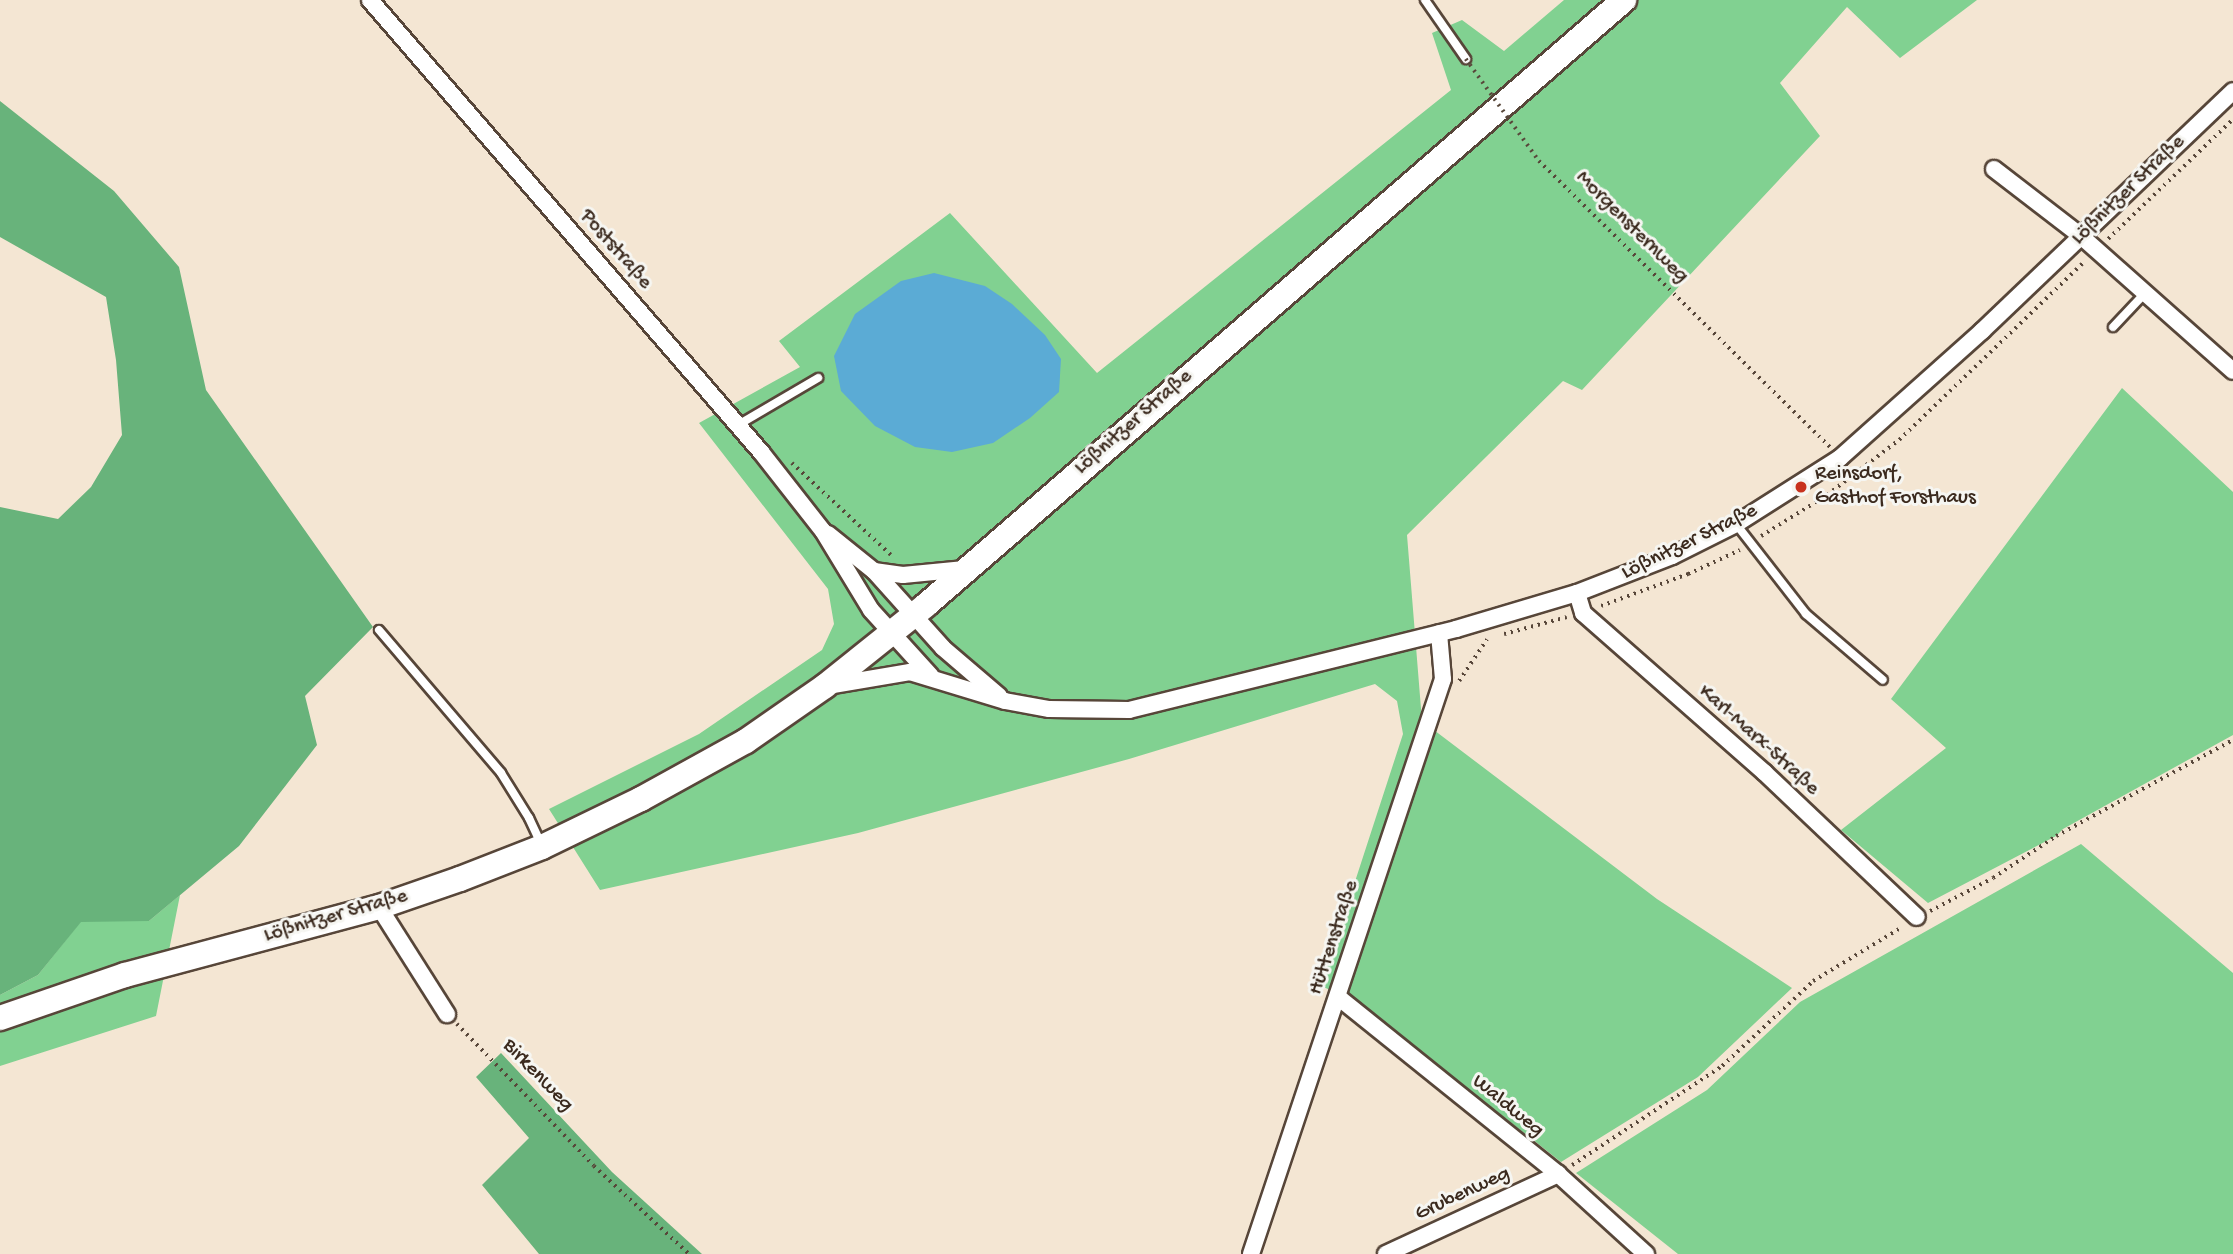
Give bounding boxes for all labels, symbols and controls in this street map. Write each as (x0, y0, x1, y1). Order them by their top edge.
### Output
street label: Lößnitzer Straße (2067, 131, 2191, 251)
street label: Morgensternweg (1569, 166, 1693, 290)
street label: Poststraße (573, 205, 657, 295)
street label: Lößnitzer Straße (1070, 365, 1198, 481)
place label: Reinsdorf, Gasthof Forsthaus (1815, 462, 1976, 512)
marker: Reinsdorf, Gasthof Forsthaus (1793, 479, 1809, 495)
street label: Lößnitzer Straße (1618, 499, 1762, 587)
street label: Karl-Marx-Straße (1692, 680, 1824, 802)
street label: Hüttenstraße (1305, 878, 1365, 998)
street label: Lößnitzer Straße (261, 884, 411, 950)
street label: Birkenweg (496, 1034, 578, 1118)
street label: Waldweg (1466, 1070, 1548, 1144)
street label: Grubenweg (1412, 1162, 1514, 1228)

